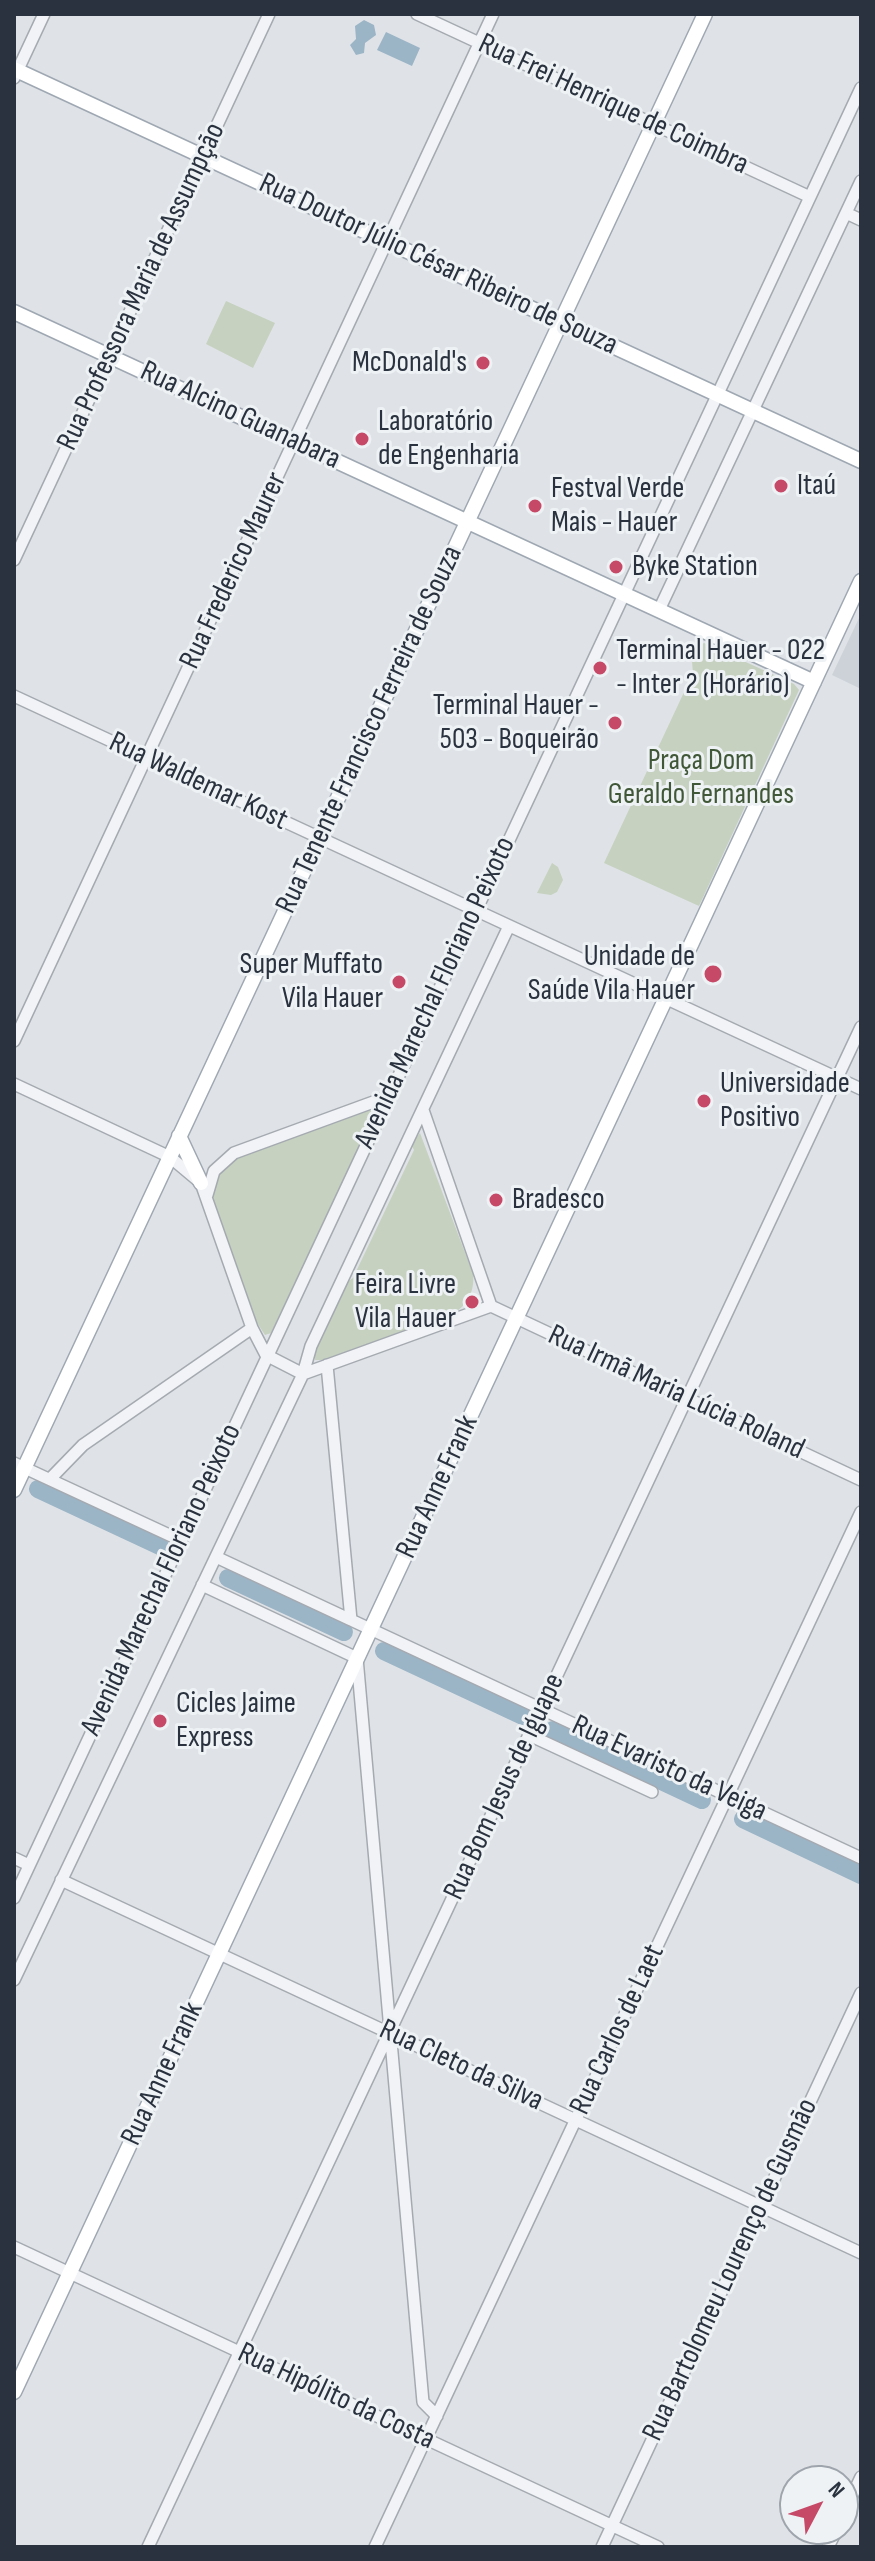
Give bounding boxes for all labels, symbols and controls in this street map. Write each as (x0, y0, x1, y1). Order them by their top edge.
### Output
street label: Rua Frei Henrique de Coimbra (472, 27, 754, 183)
street label: Rua Professora Maria de Assumpção (50, 118, 234, 456)
street label: Rua Doutor Júlio César Ribeiro de Souza (253, 166, 623, 364)
place label: McDonald's (352, 345, 467, 381)
street label: Rua Alcino Guanabara (134, 354, 346, 478)
marker: McDonald's (474, 354, 492, 372)
place label: Laboratório de Engenharia (378, 404, 519, 474)
marker: Laboratório de Engenharia (353, 430, 371, 448)
street label: Rua Frederico Maurer (173, 467, 295, 675)
place label: Itaú (797, 468, 836, 504)
place label: Festval Verde Mais - Hauer (551, 471, 684, 542)
marker: Itaú (772, 477, 790, 495)
marker: Festval Verde Mais - Hauer (526, 497, 544, 515)
street label: Rua Tenente Francisco Ferreira de Souza (269, 541, 471, 919)
place label: Byke Station (632, 549, 758, 585)
marker: Byke Station (607, 558, 625, 576)
place label: Terminal Hauer - 022 - Inter 2 (Horário) (616, 633, 825, 704)
marker: Terminal Hauer - 022 - Inter 2 (Horário) (591, 659, 609, 677)
place label: Terminal Hauer - 503 - Boqueirão (433, 688, 599, 758)
marker: Terminal Hauer - 503 - Boqueirão (606, 714, 624, 732)
street label: Rua Waldemar Kost (103, 725, 293, 839)
park label: Praça Dom Geraldo Fernandes (608, 743, 794, 814)
street label: Avenida Marechal Floriano Peixoto (348, 832, 524, 1154)
place label: Unidade de Saúde Vila Hauer (528, 939, 695, 1010)
place label: Super Muffato Vila Hauer (240, 947, 383, 1018)
marker: Unidade de Saúde Vila Hauer (702, 963, 724, 985)
marker: Super Muffato Vila Hauer (390, 973, 408, 991)
place label: Universidade Positivo (720, 1066, 850, 1136)
marker: Universidade Positivo (695, 1092, 713, 1110)
place label: Bradesco (512, 1182, 605, 1218)
marker: Bradesco (487, 1191, 505, 1209)
place label: Feira Livre Vila Hauer (354, 1267, 456, 1338)
marker: Feira Livre Vila Hauer (463, 1293, 481, 1311)
street label: Rua Irmã Maria Lúcia Roland (542, 1318, 810, 1468)
street label: Rua Anne Frank (389, 1410, 487, 1564)
street label: Avenida Marechal Floriano Peixoto (74, 1419, 250, 1741)
street label: Rua Bom Jesus de Iguape (437, 1668, 573, 1906)
place label: Cicles Jaime Express (176, 1686, 296, 1756)
street label: Rua Evaristo da Veiga (566, 1708, 772, 1830)
marker: Cicles Jaime Express (151, 1712, 169, 1730)
street label: Rua Carlos de Laet (563, 1939, 673, 2121)
street label: Rua Anne Frank (114, 1997, 212, 2151)
street label: Rua Cleto da Silva (373, 2012, 549, 2120)
street label: Rua Bartolomeu Lourenço de Gusmão (636, 2093, 826, 2447)
street label: Rua Hipólito da Costa (232, 2336, 440, 2458)
north arrow (779, 2465, 859, 2545)
text: N (822, 2477, 850, 2504)

